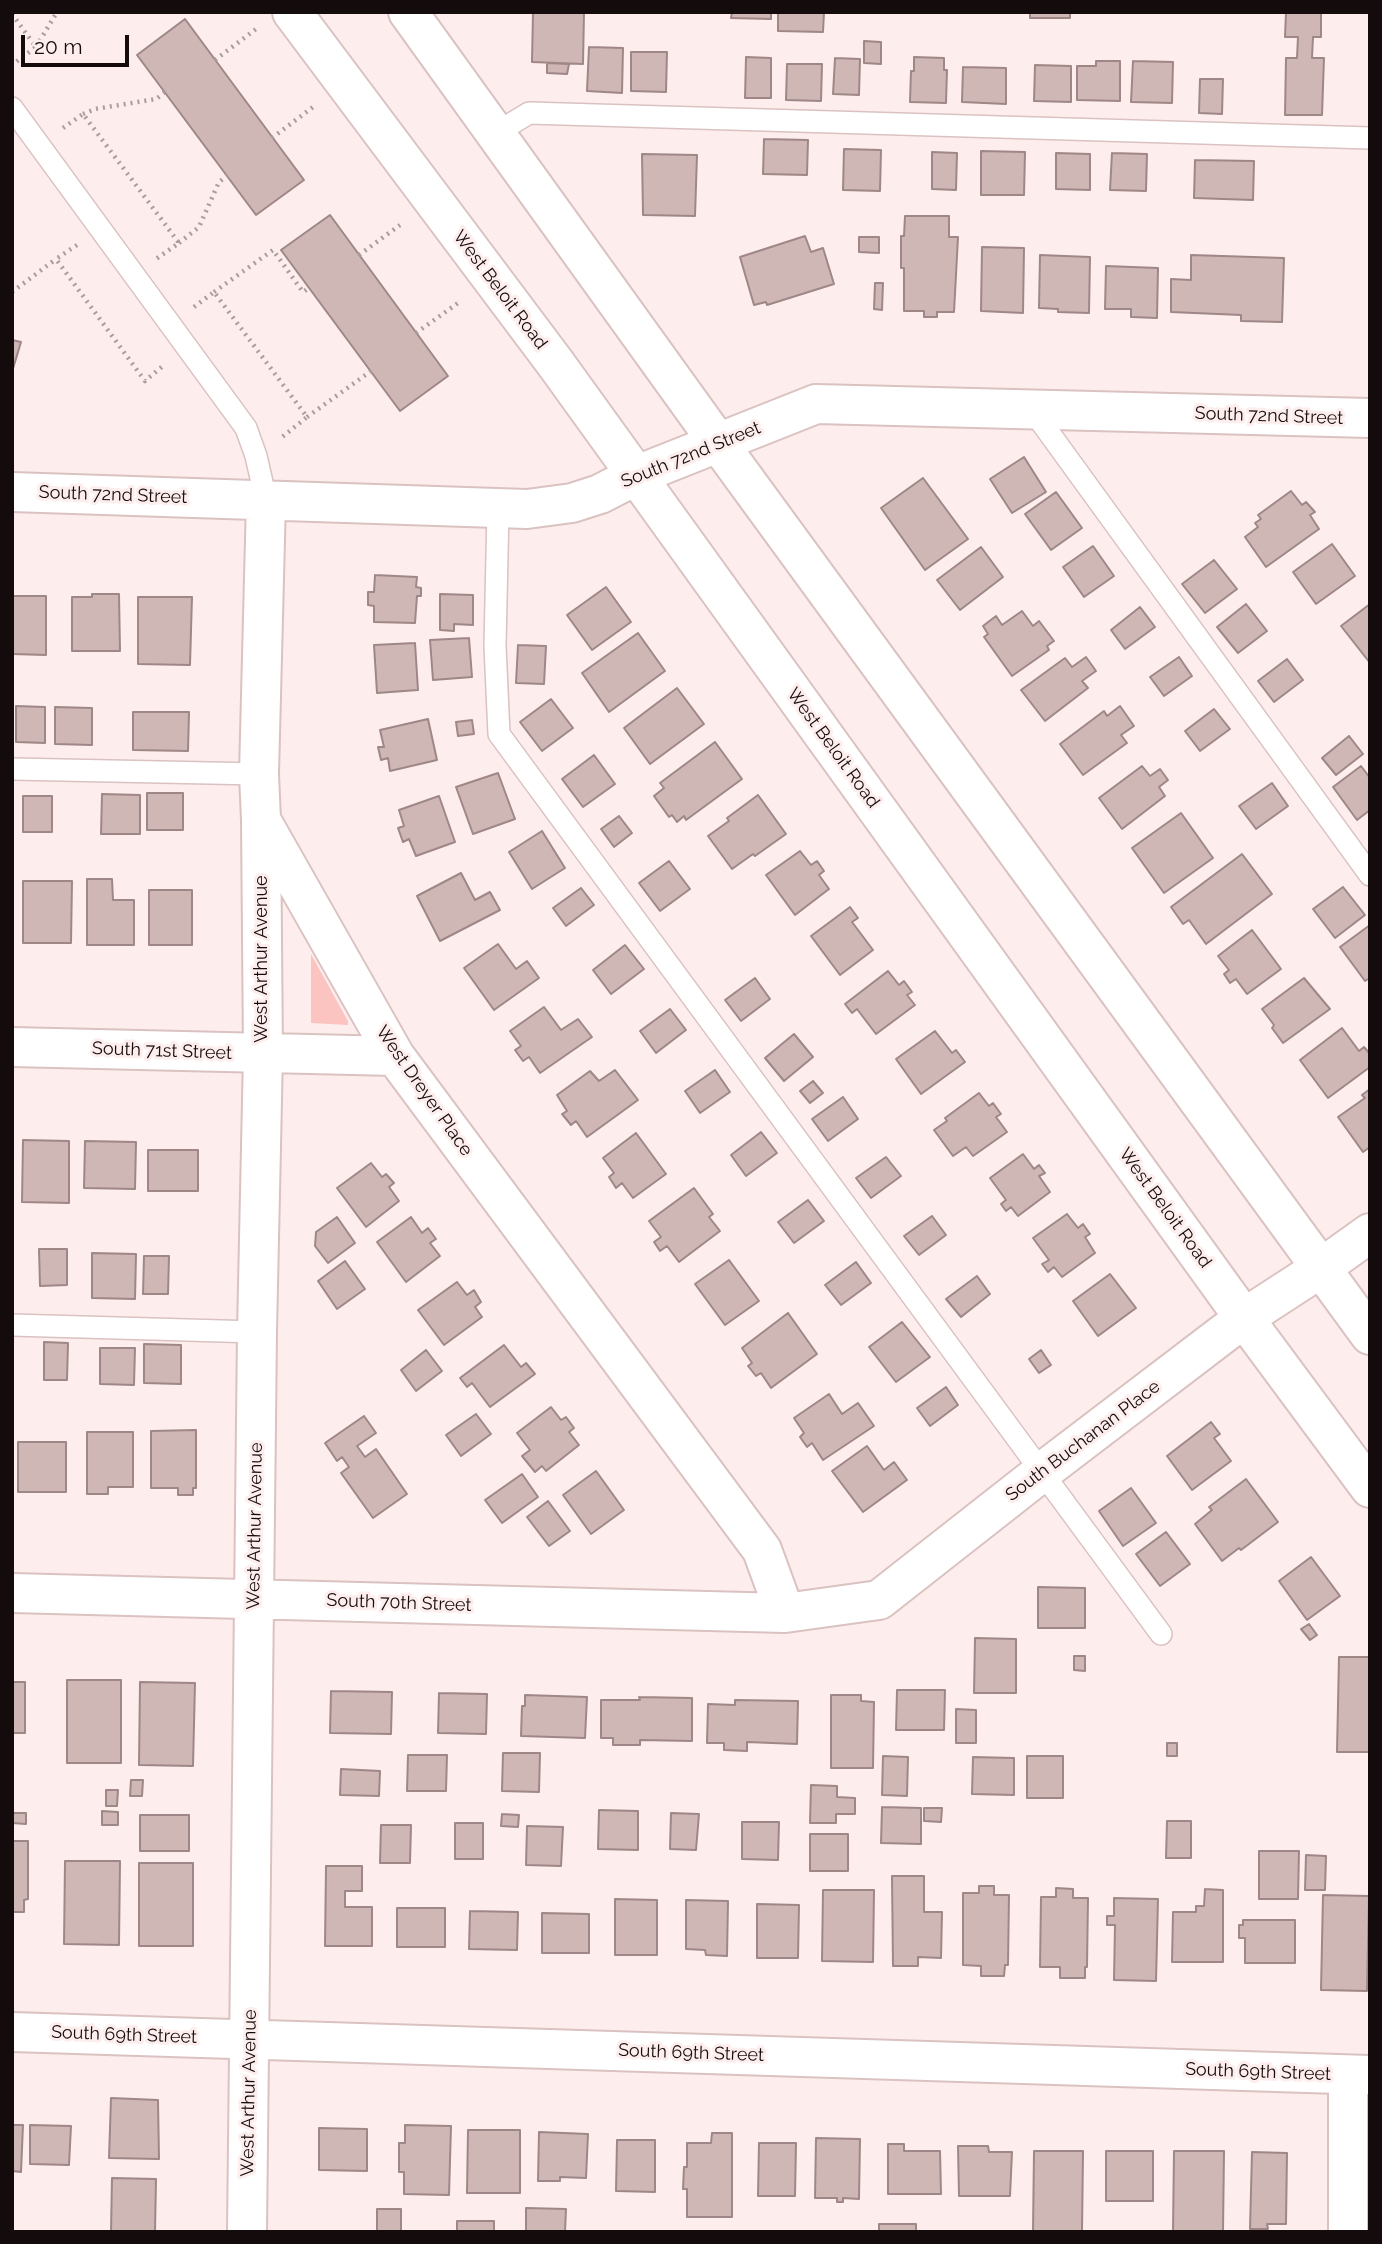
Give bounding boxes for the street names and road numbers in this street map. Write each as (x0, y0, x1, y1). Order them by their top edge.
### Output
street label: West Beloit Road (448, 226, 552, 354)
street label: South 72nd Street (1194, 403, 1344, 429)
street label: South 72nd Street (618, 417, 764, 493)
street label: South 72nd Street (38, 482, 188, 508)
street label: West Beloit Road (782, 684, 884, 812)
street label: West Arthur Avenue (251, 875, 273, 1043)
street label: West Dreyer Place (371, 1022, 477, 1160)
street label: South 71st Street (92, 1038, 232, 1064)
street label: West Beloit Road (1114, 1144, 1216, 1272)
street label: South Buchanan Place (1001, 1376, 1165, 1506)
street label: West Arthur Avenue (243, 1442, 267, 1610)
street label: South 70th Street (326, 1590, 472, 1616)
street label: West Arthur Avenue (237, 2009, 261, 2177)
street label: South 69th Street (51, 2022, 197, 2048)
street label: South 69th Street (618, 2040, 764, 2066)
street label: South 69th Street (1185, 2059, 1331, 2085)

